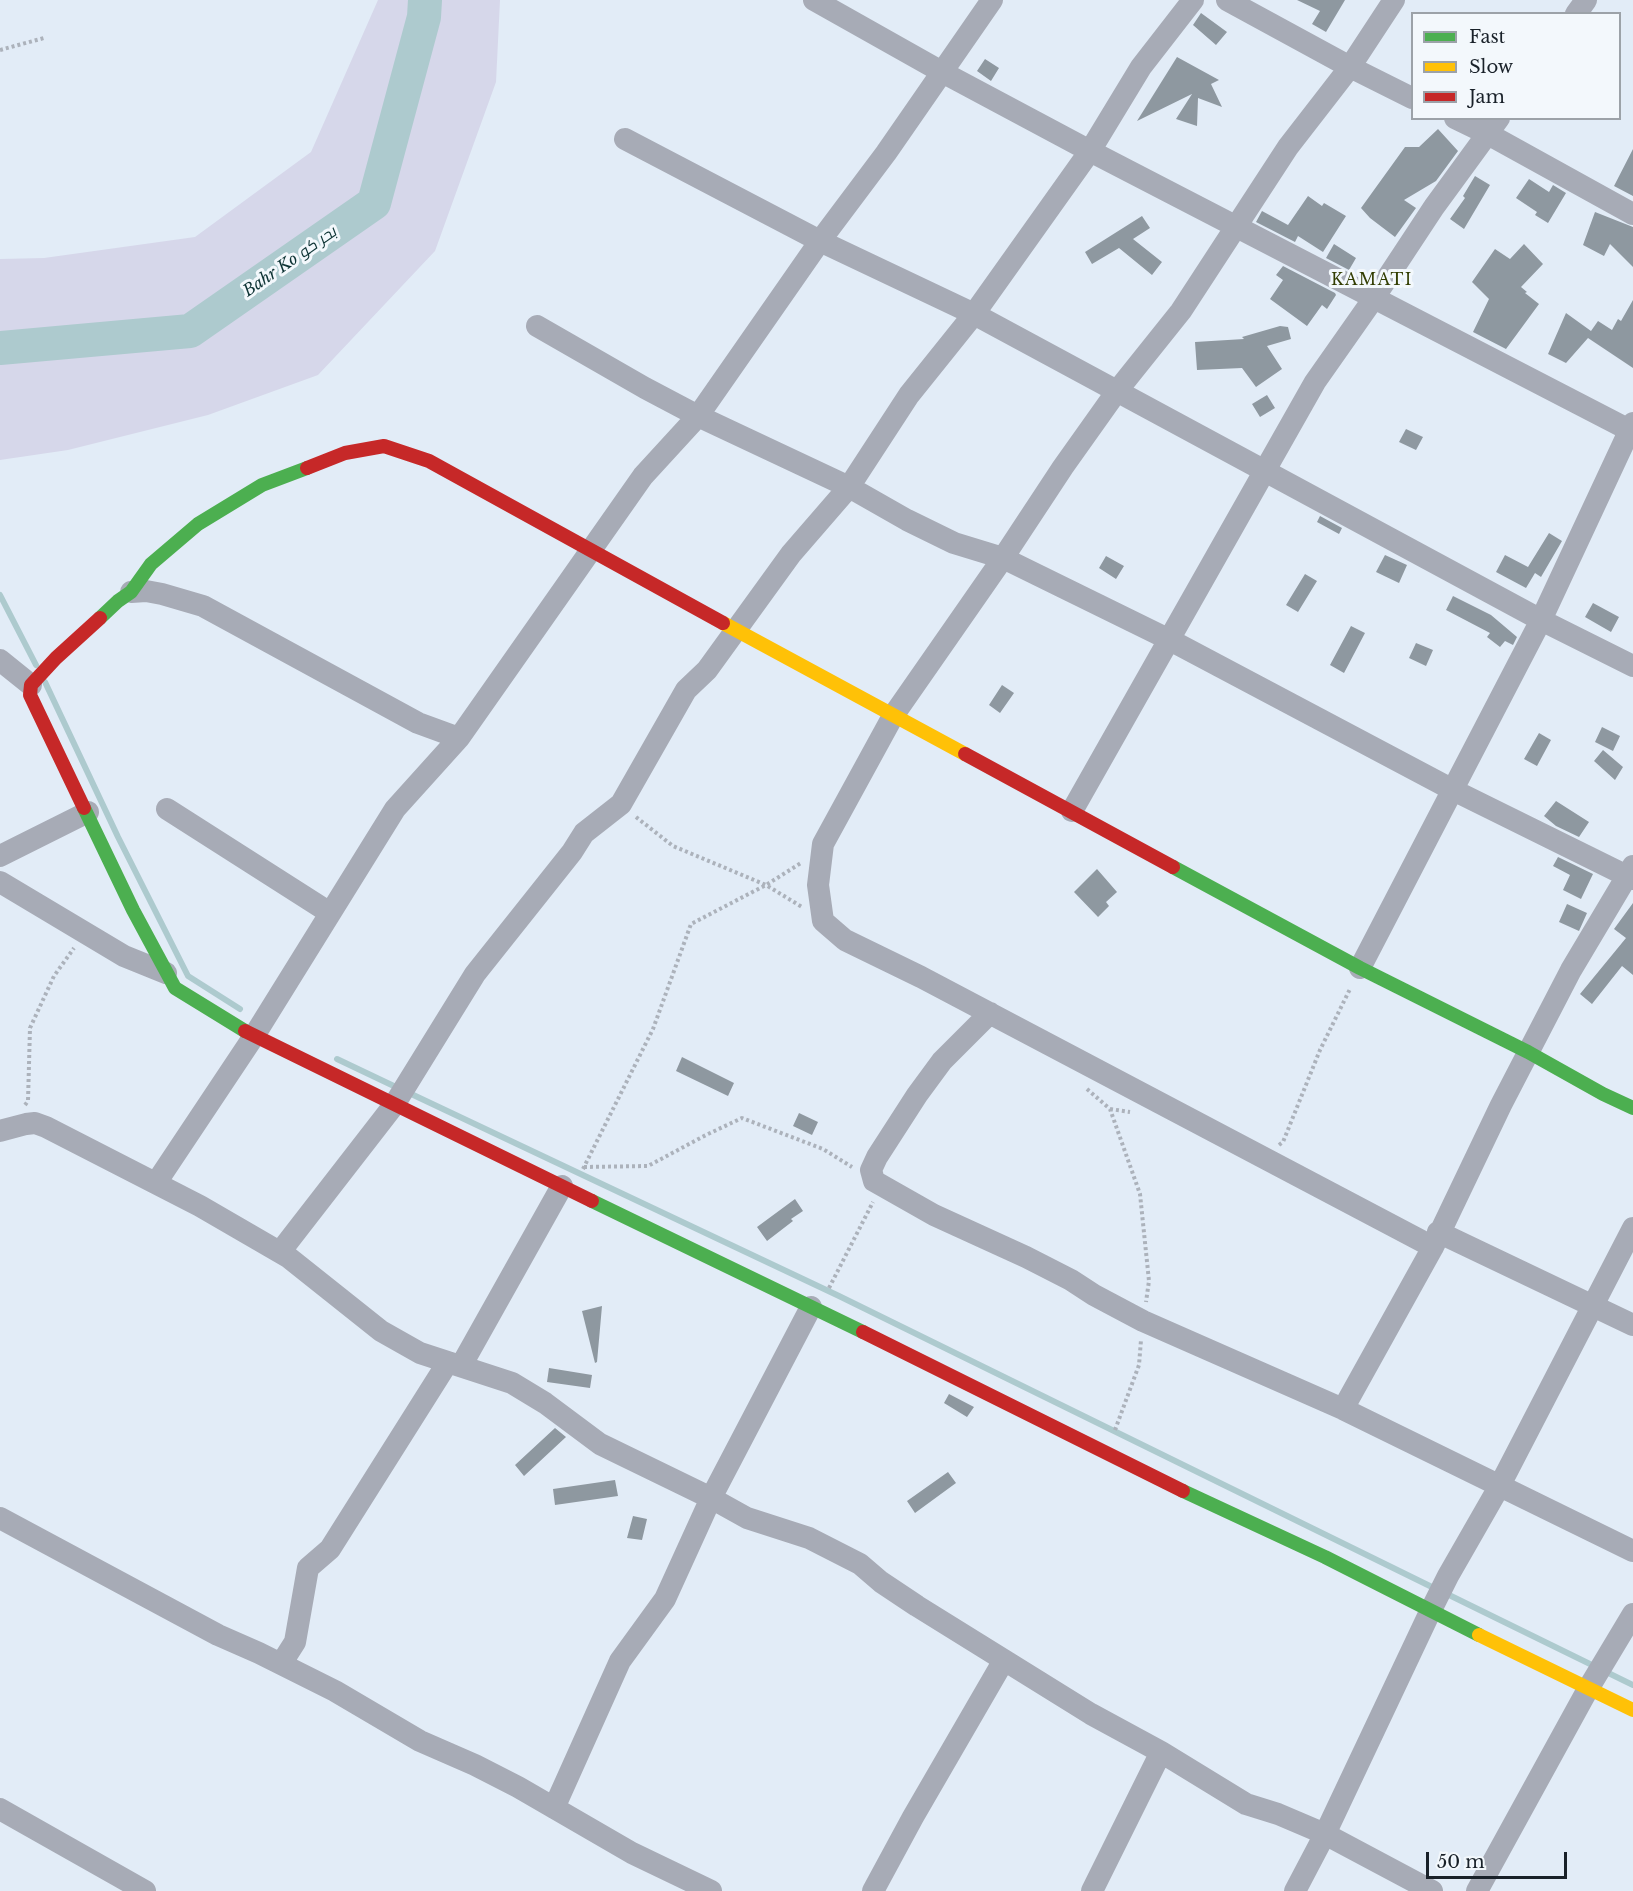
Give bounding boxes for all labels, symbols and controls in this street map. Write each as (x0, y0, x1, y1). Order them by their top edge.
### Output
legend (1411, 12, 1621, 120)
text: Fast (1469, 26, 1505, 48)
text: Slow (1469, 56, 1513, 78)
text: Jam (1469, 86, 1505, 108)
water label: Bahr Ko بحر كو (240, 223, 340, 301)
district label: KAMATI (1331, 270, 1413, 290)
scale bar (1429, 1840, 1570, 1878)
text: 50 m (1437, 1851, 1485, 1873)

